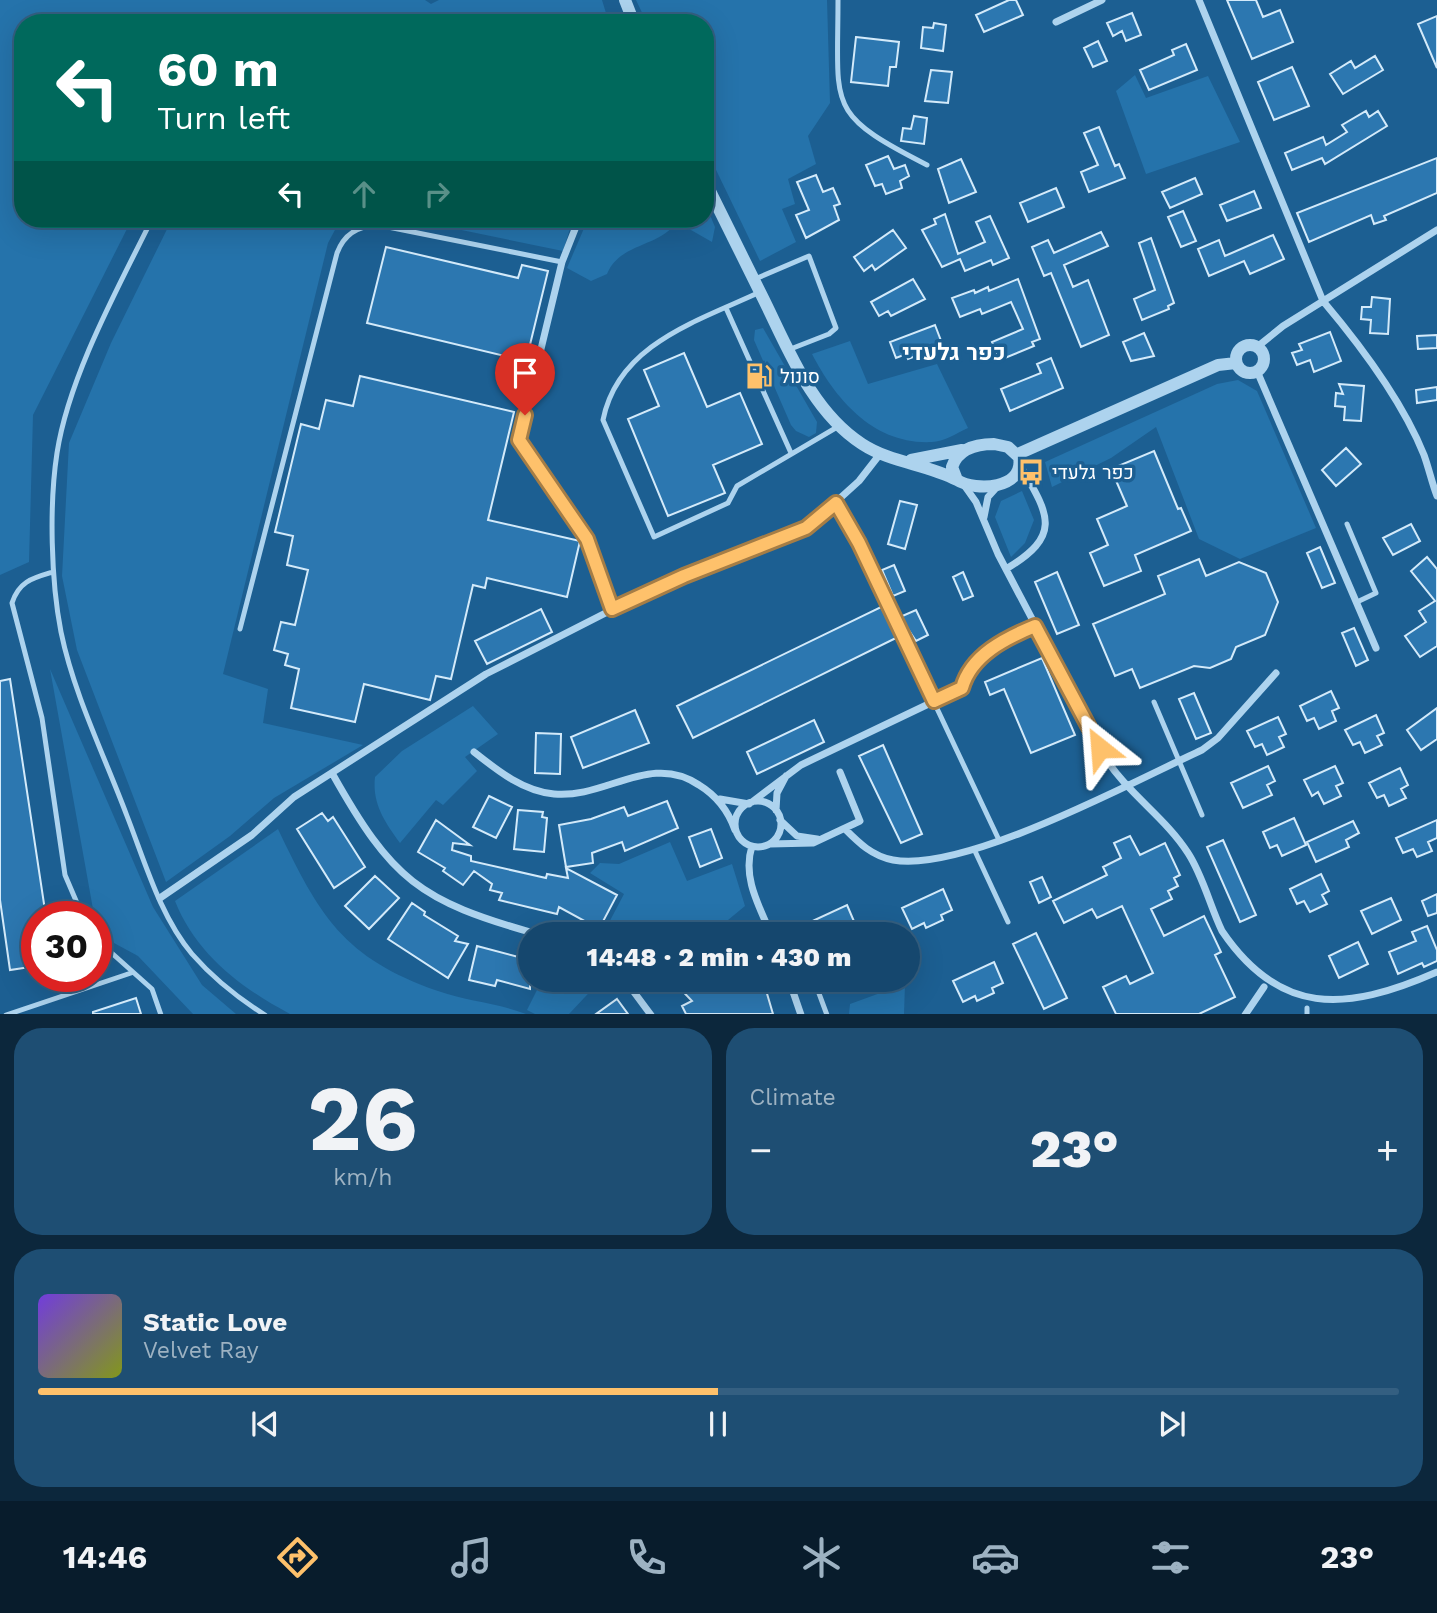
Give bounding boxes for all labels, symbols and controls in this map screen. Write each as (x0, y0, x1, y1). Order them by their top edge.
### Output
text: 60 m (157, 40, 279, 98)
icon: left (42, 42, 133, 133)
text: Turn left (157, 99, 290, 137)
icon: left (272, 175, 310, 213)
icon: ahead (345, 175, 383, 213)
icon: right (418, 175, 456, 213)
district label: כפר גלעדי (902, 339, 1006, 366)
pin (495, 343, 555, 415)
icon: arrive (506, 354, 544, 392)
fuel station icon: סונול (744, 361, 774, 391)
place label: סונול (780, 365, 820, 388)
bus stop icon: כפר גלעדי (1016, 457, 1046, 487)
place label: כפר גלעדי (1052, 461, 1134, 484)
position arrow (1063, 711, 1137, 785)
speed limit sign: 30 (21, 901, 112, 992)
text: 14:48 · 2 min · 430 m (587, 942, 851, 972)
text: 26 (308, 1065, 418, 1172)
text: Climate (750, 1084, 836, 1111)
text: 23° (1030, 1119, 1119, 1180)
text: − (750, 1128, 772, 1172)
text: + (1376, 1128, 1399, 1172)
text: km/h (333, 1164, 392, 1191)
text: Static Love (143, 1307, 287, 1337)
text: Velvet Ray (143, 1337, 259, 1364)
icon: previous (246, 1405, 284, 1443)
icon: pause (699, 1405, 737, 1443)
icon: next (1153, 1405, 1191, 1443)
icon: directions (273, 1533, 322, 1582)
icon: music (447, 1533, 496, 1582)
icon: phone (622, 1533, 671, 1582)
icon: climate (797, 1533, 846, 1582)
icon: car (971, 1533, 1020, 1582)
icon: filters (1146, 1533, 1195, 1582)
text: 14:46 (63, 1538, 147, 1576)
text: 23° (1320, 1538, 1374, 1576)

